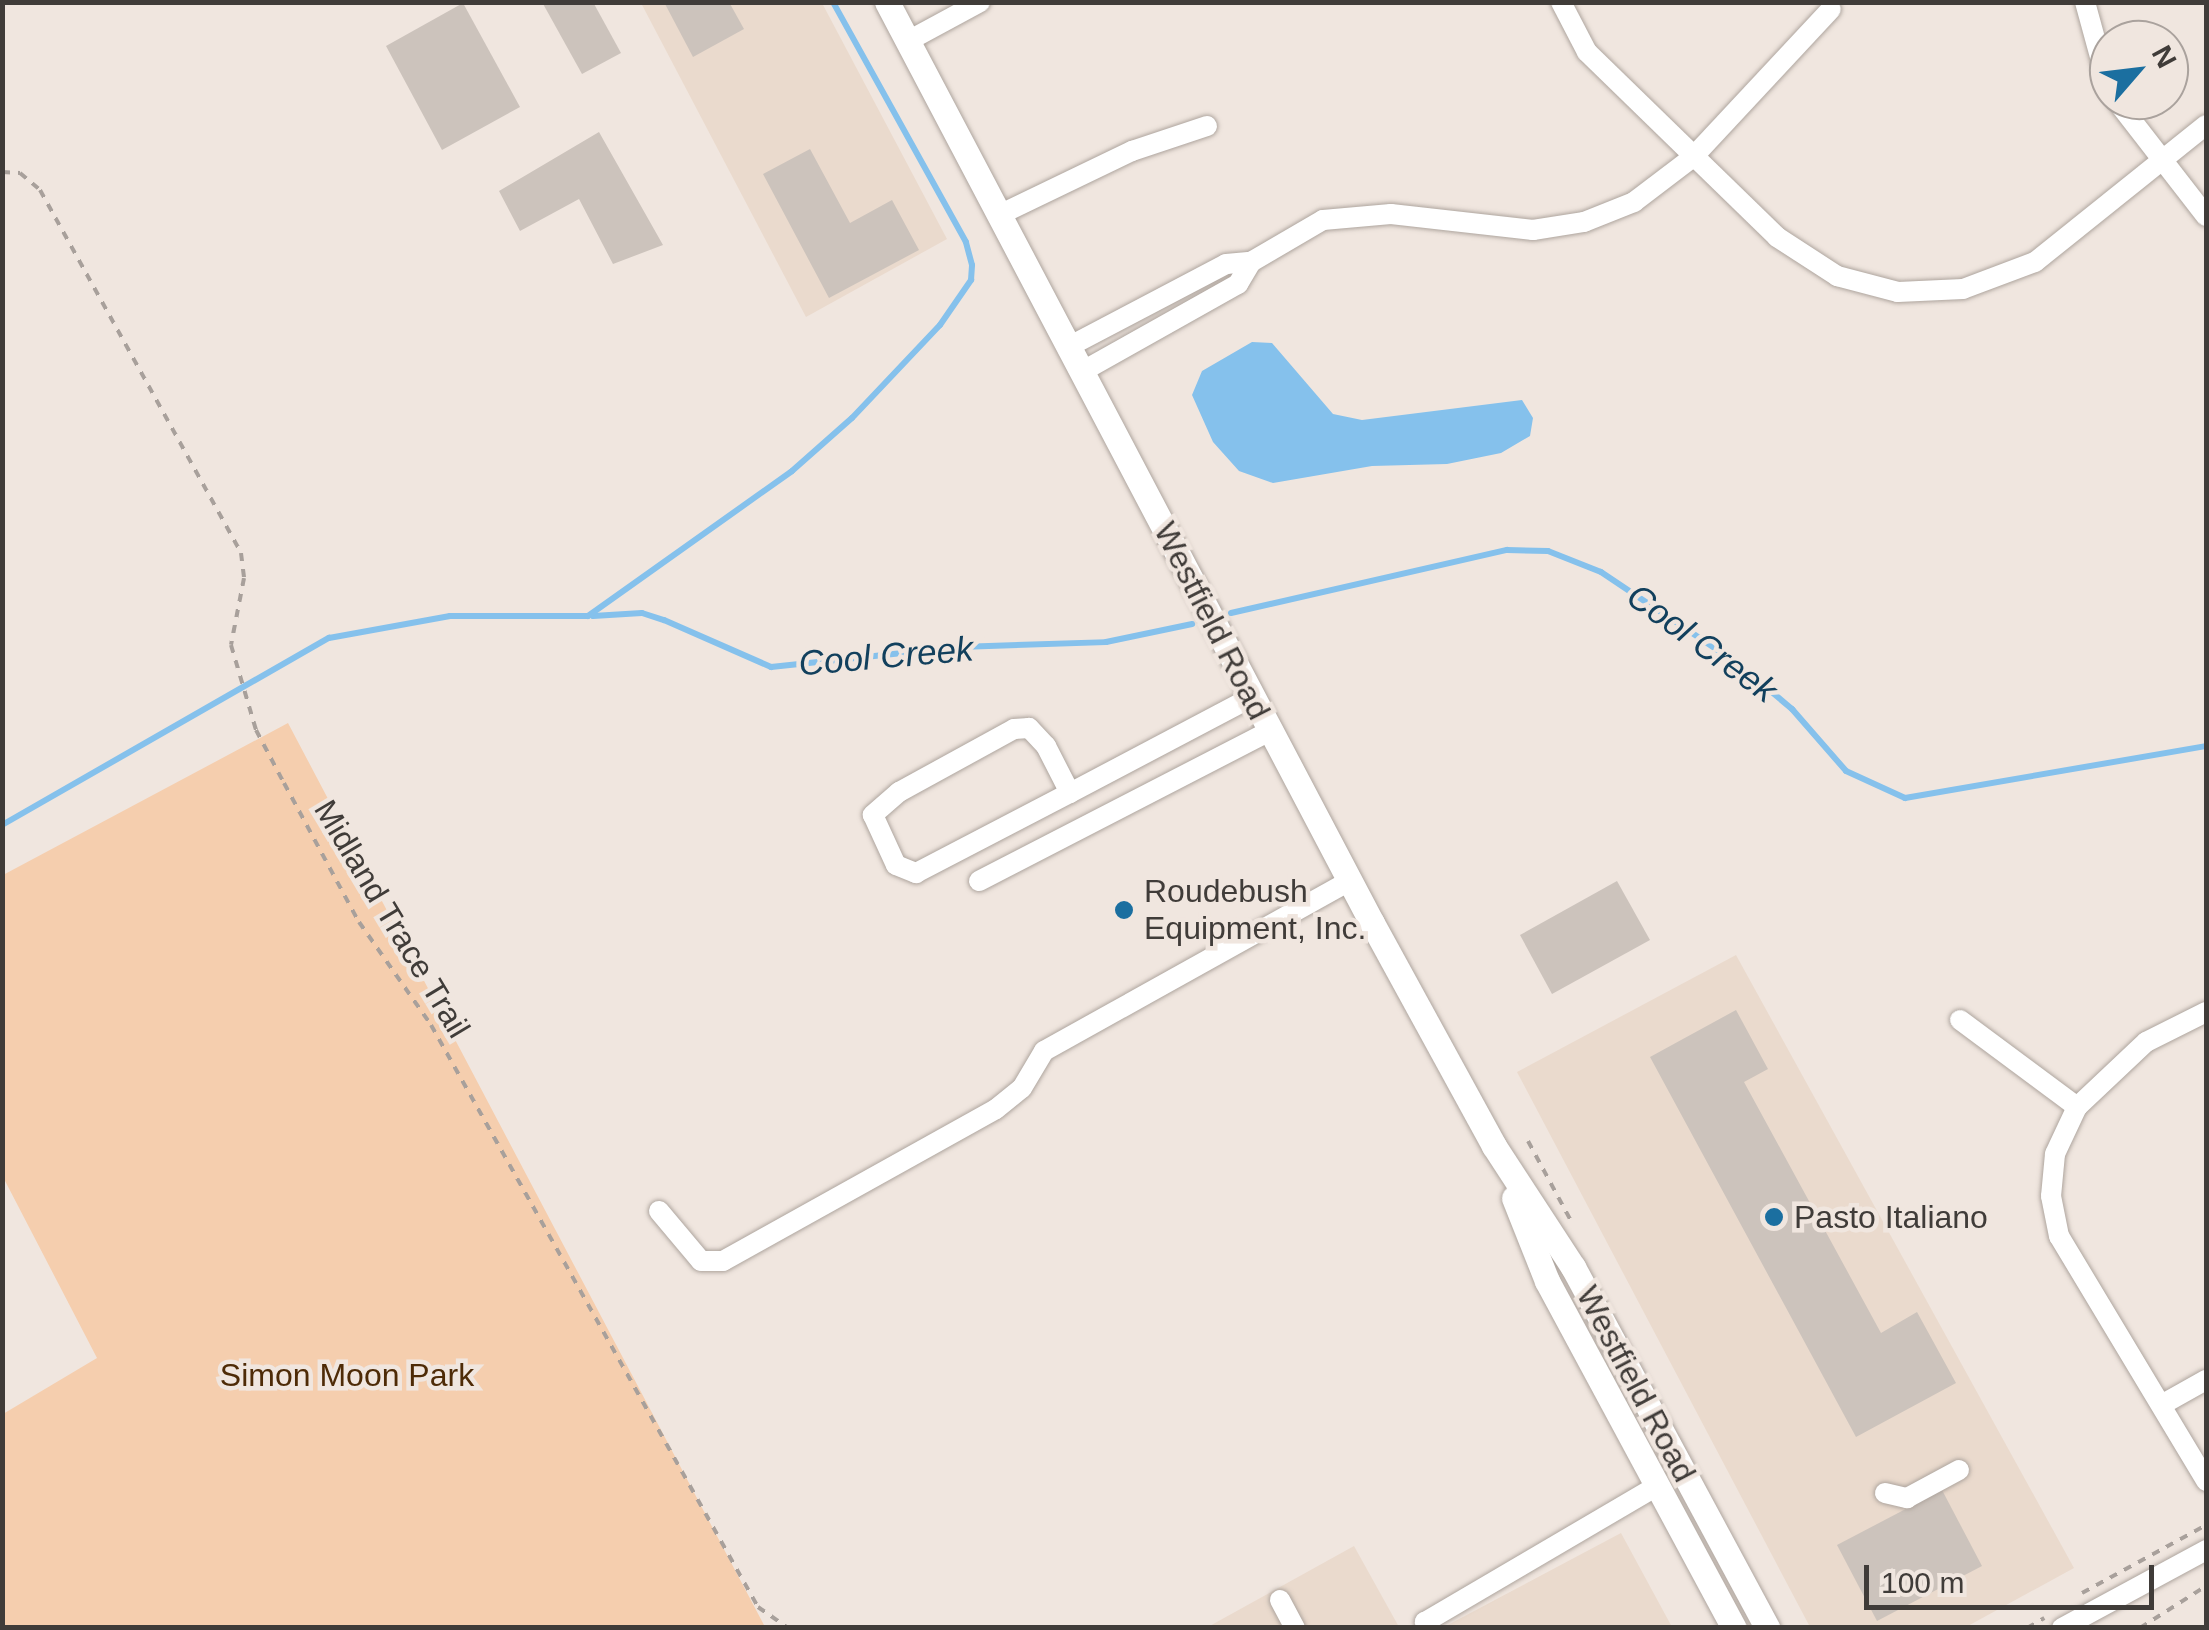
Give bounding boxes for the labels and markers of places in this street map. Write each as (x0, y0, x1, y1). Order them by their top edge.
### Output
place label: Roudebush Equipment, Inc. (1144, 873, 1366, 948)
marker: Roudebush Equipment, Inc. (1113, 899, 1135, 921)
place label: Pasto Italiano (1794, 1198, 1988, 1236)
marker: Pasto Italiano (1763, 1206, 1785, 1228)

